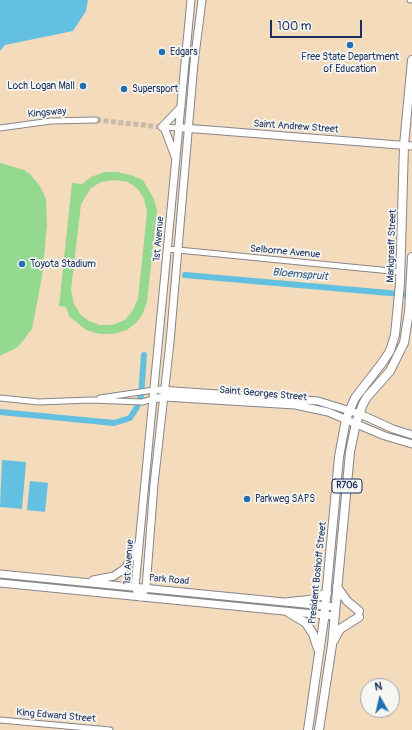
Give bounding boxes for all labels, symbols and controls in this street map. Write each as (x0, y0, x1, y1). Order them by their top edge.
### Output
scale bar (272, 12, 364, 38)
text: 100 m (277, 19, 311, 34)
marker: Free State Department of Education (345, 40, 355, 50)
place label: Edgars (170, 46, 198, 58)
marker: Edgars (157, 47, 167, 57)
place label: Free State Department of Education (301, 51, 399, 74)
place label: Loch Logan Mall (7, 80, 75, 92)
marker: Loch Logan Mall (78, 81, 88, 91)
place label: Supersport (132, 83, 178, 95)
marker: Supersport (119, 84, 129, 94)
street label: Kingsway (27, 105, 67, 121)
street label: Saint Andrew Street (253, 118, 339, 136)
street label: Markgraaff Street (385, 209, 399, 283)
street label: 1st Avenue (151, 216, 167, 262)
street label: Selborne Avenue (249, 243, 321, 261)
place label: Toyota Stadium (30, 258, 96, 270)
marker: Toyota Stadium (17, 259, 27, 269)
water label: Bloemspruit (272, 266, 328, 284)
street label: Saint Georges Street (219, 384, 307, 404)
road number: R706 (332, 479, 362, 493)
place label: Parkweg SAPS (255, 493, 315, 505)
marker: Parkweg SAPS (242, 494, 252, 504)
street label: President Boshoff Street (307, 521, 329, 625)
street label: 1st Avenue (121, 539, 137, 585)
street label: Park Road (148, 572, 190, 588)
north arrow (360, 678, 400, 718)
text: N (374, 680, 383, 694)
street label: King Edward Street (16, 707, 96, 725)

